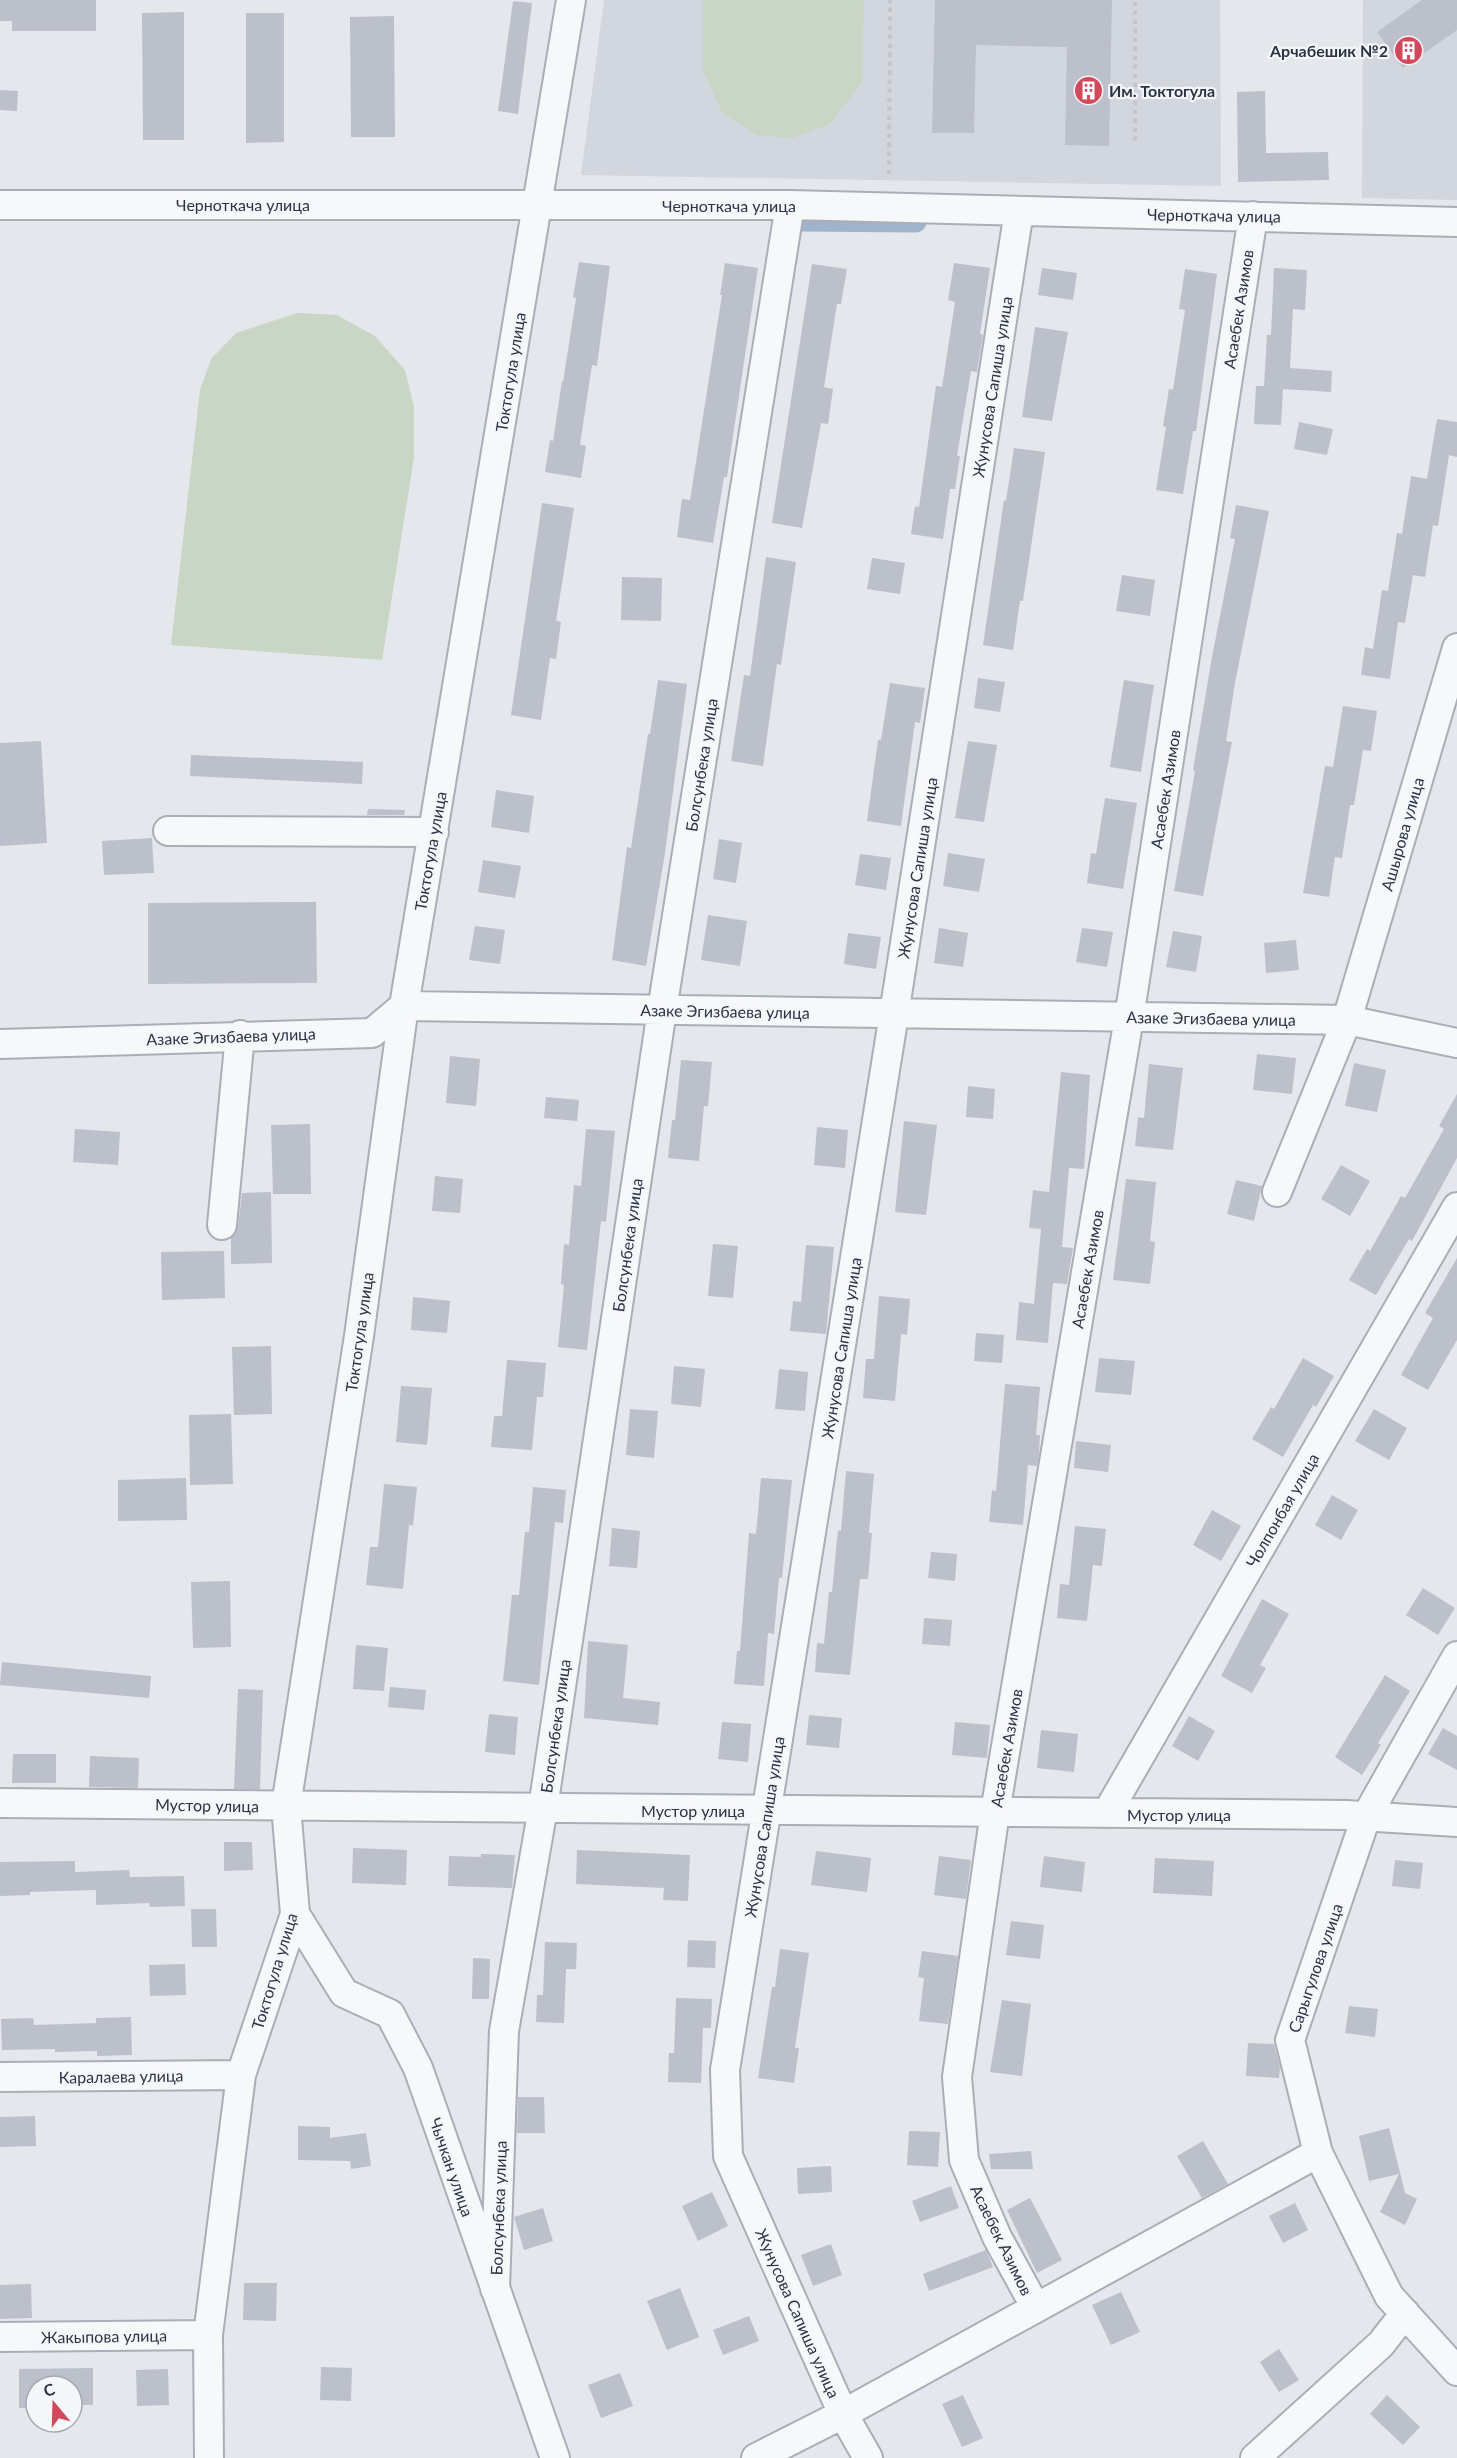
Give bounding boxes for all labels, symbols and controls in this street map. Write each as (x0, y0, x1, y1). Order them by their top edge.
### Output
building icon: Арчабешик №2 (1393, 34, 1425, 66)
place label: Арчабешик №2 (1269, 41, 1388, 60)
building icon: Им. Токтогула (1072, 74, 1104, 106)
place label: Им. Токтогула (1109, 81, 1215, 100)
street label: Черноткача улица (176, 195, 310, 214)
street label: Черноткача улица (662, 196, 796, 215)
street label: Черноткача улица (1147, 204, 1281, 226)
street label: Асаебек Азимов (1219, 248, 1257, 370)
street label: Жунусова Сапиша улица (968, 295, 1016, 479)
street label: Токтогула улица (491, 311, 529, 433)
street label: Болсунбека улица (681, 697, 721, 833)
street label: Асаебек Азимов (1146, 728, 1184, 850)
street label: Ашырова улица (1377, 775, 1427, 893)
street label: Жунусова Сапиша улица (893, 776, 941, 960)
street label: Токтогула улица (410, 790, 450, 912)
street label: Азаке Эгизбаева улица (640, 1000, 810, 1022)
street label: Азаке Эгизбаева улица (1126, 1007, 1296, 1029)
street label: Азаке Эгизбаева улица (146, 1024, 316, 1048)
street label: Болсунбека улица (608, 1177, 646, 1313)
street label: Асаебек Азимов (1067, 1208, 1107, 1330)
street label: Жунусова Сапиша улица (817, 1256, 865, 1440)
street label: Токтогула улица (341, 1271, 377, 1393)
street label: Чолпонбая улица (1242, 1450, 1322, 1570)
street label: Болсунбека улица (536, 1658, 574, 1794)
street label: Асаебек Азимов (986, 1687, 1026, 1809)
street label: Жунусова Сапиша улица (740, 1735, 788, 1919)
street label: Мустор улица (155, 1795, 259, 1815)
street label: Мустор улица (641, 1801, 745, 1820)
street label: Мустор улица (1127, 1805, 1231, 1824)
street label: Сарыгулова улица (1284, 1901, 1346, 2035)
street label: Токтогула улица (247, 1910, 301, 2032)
street label: Каралаева улица (58, 2065, 184, 2087)
street label: Чычкан улица (426, 2115, 478, 2219)
street label: Болсунбека улица (486, 2140, 510, 2276)
street label: Асаебек Азимов (967, 2182, 1037, 2298)
street label: Жунусова Сапиша улица (752, 2225, 844, 2401)
street label: Жакыпова улица (41, 2325, 167, 2347)
north arrow (24, 2374, 84, 2434)
text: С (41, 2379, 57, 2400)

